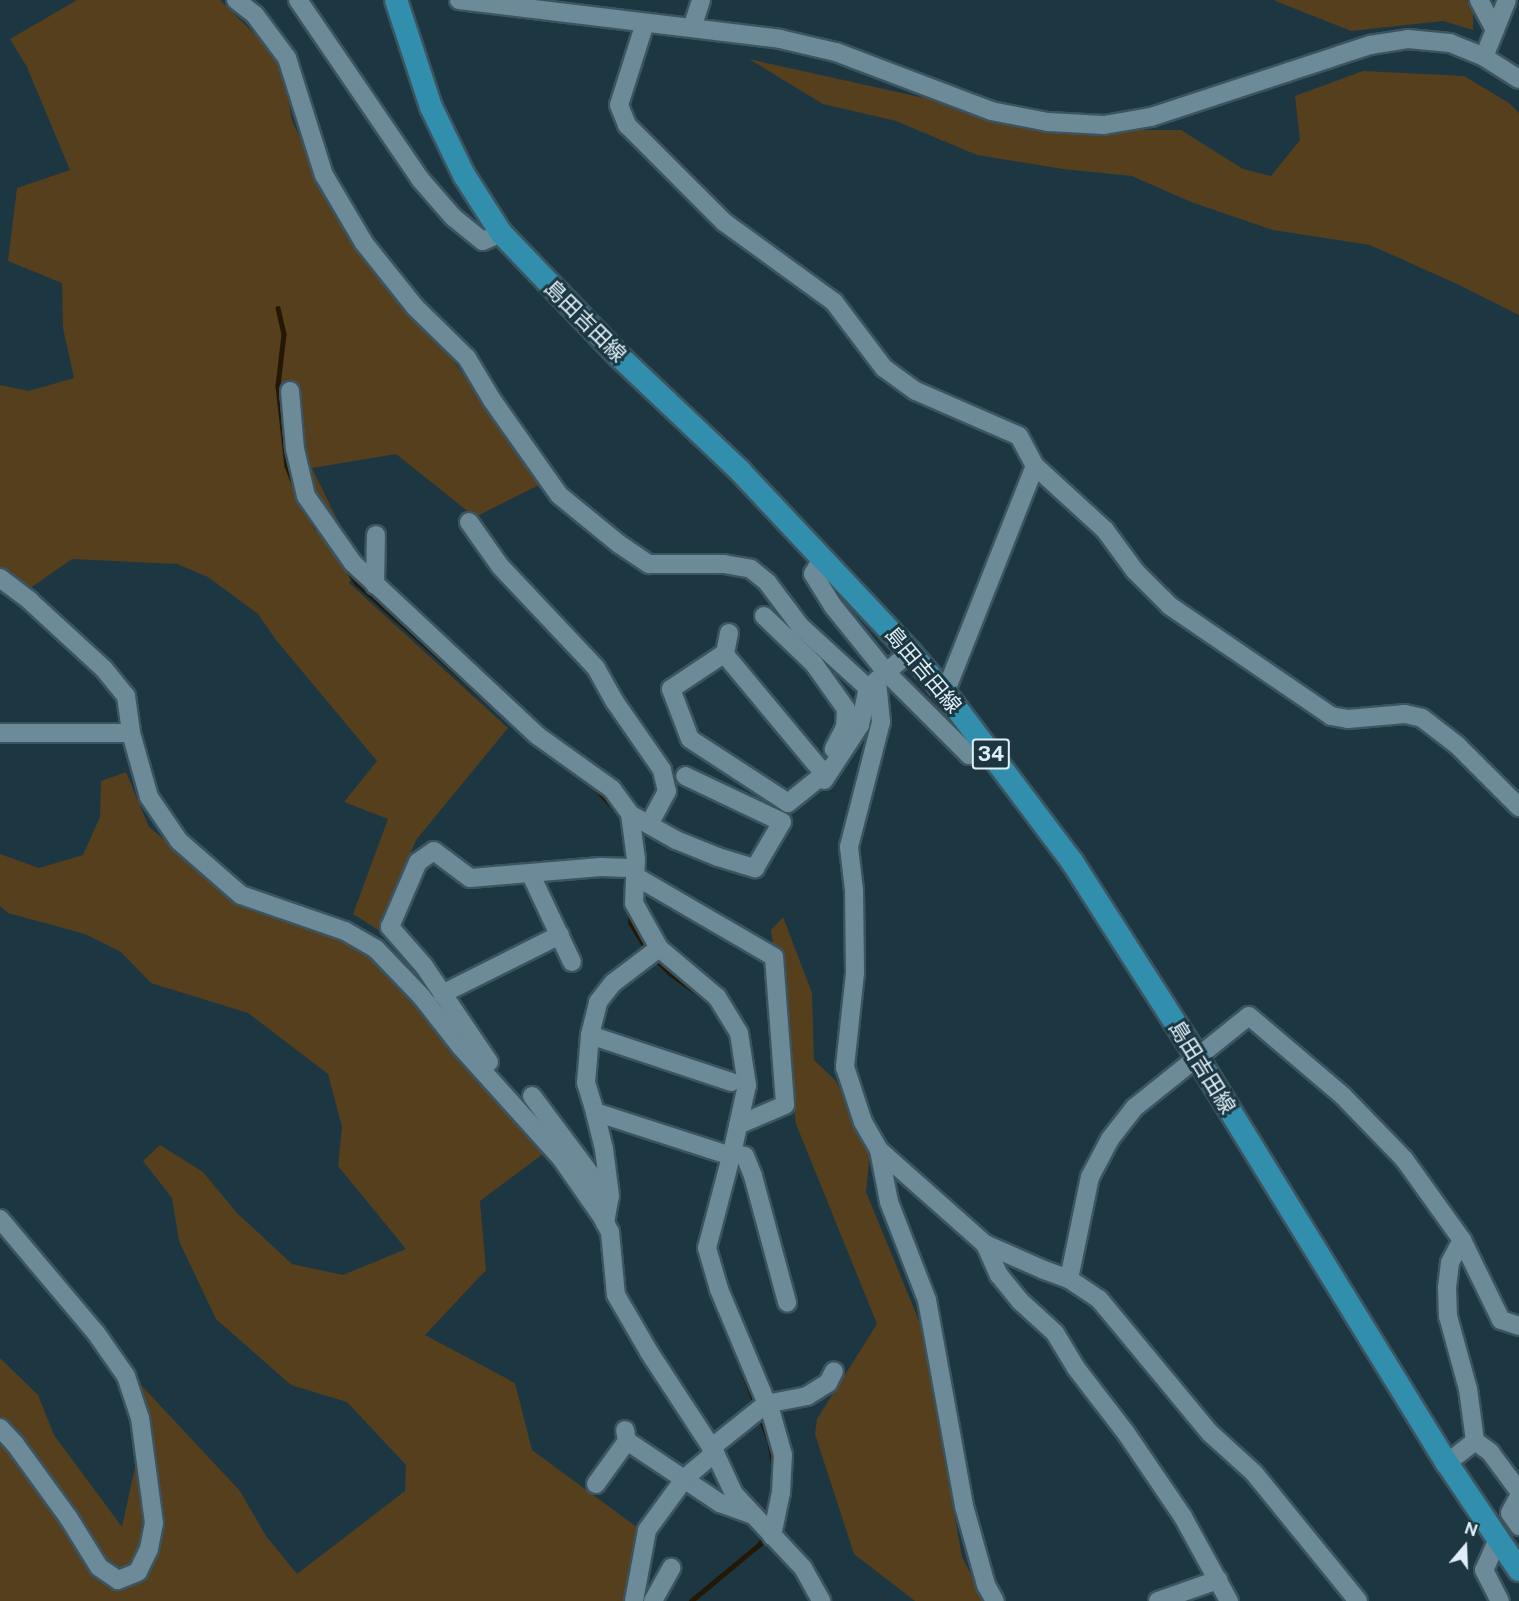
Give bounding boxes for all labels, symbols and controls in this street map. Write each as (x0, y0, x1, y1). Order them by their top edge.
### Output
street label: 島田吉田線 (539, 275, 631, 367)
street label: 島田吉田線 (880, 622, 966, 718)
road number: 34 (972, 737, 1010, 771)
street label: 島田吉田線 (1163, 1016, 1241, 1118)
north arrow (1435, 1517, 1495, 1577)
text: N (1462, 1518, 1480, 1541)

